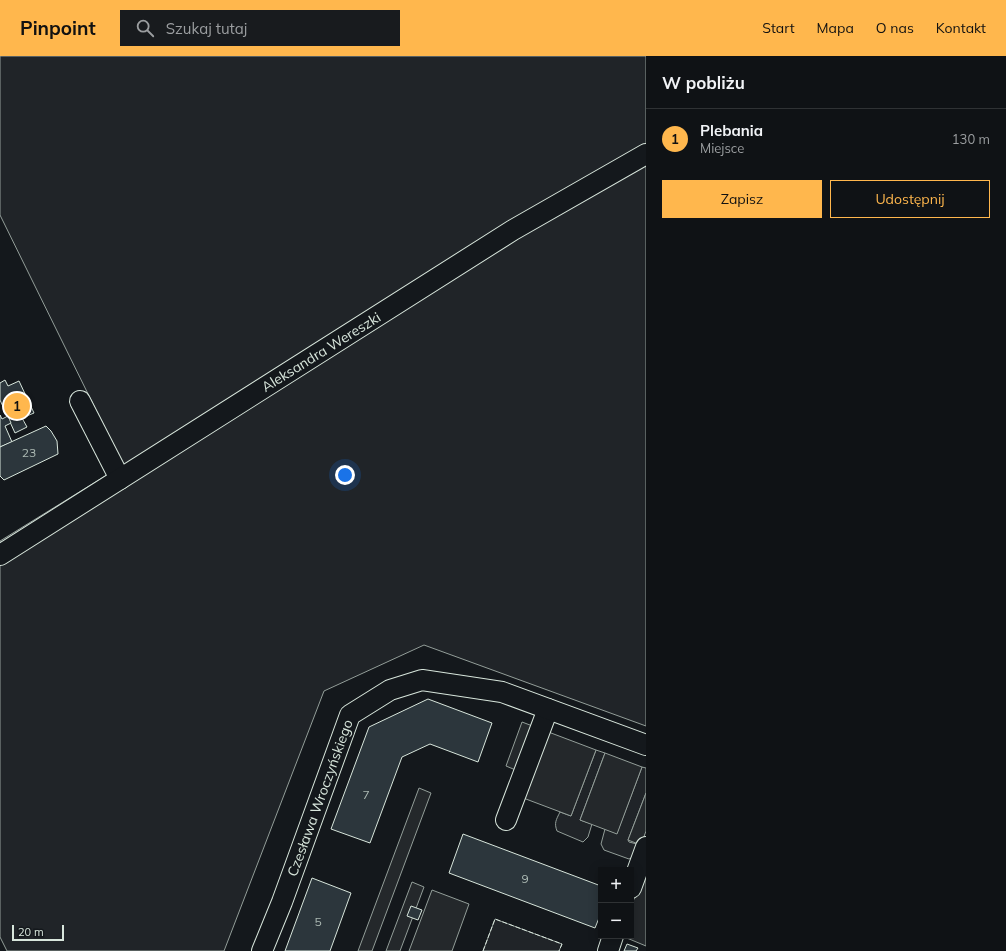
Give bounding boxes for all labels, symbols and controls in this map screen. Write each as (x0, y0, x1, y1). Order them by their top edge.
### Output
search box (120, 10, 400, 46)
text: Pinpoint (20, 16, 96, 40)
icon: search (134, 17, 156, 39)
text: Szukaj tutaj (166, 19, 247, 38)
text: Start (762, 19, 795, 37)
text: Mapa (817, 19, 854, 37)
text: O nas (876, 19, 914, 37)
text: Kontakt (936, 19, 986, 37)
text: W pobliżu (662, 72, 745, 93)
text: Plebania (700, 121, 763, 140)
text: 1 (671, 131, 679, 147)
text: 130 m (952, 131, 990, 147)
text: Miejsce (700, 140, 744, 156)
button: Zapisz (662, 180, 822, 218)
button: Udostępnij (830, 180, 990, 218)
street label: Aleksandra Wereszki (258, 308, 384, 396)
pin: 1 (4, 391, 30, 421)
house number: 23 (22, 445, 36, 460)
your location (335, 465, 355, 485)
street label: Czesława Wroczyńskiego (283, 717, 357, 879)
house number: 7 (362, 787, 370, 802)
map controls (598, 867, 634, 939)
button: + (598, 867, 634, 903)
house number: 9 (521, 871, 529, 886)
button: − (598, 903, 634, 939)
house number: 5 (314, 914, 322, 929)
scale bar (12, 923, 64, 942)
text: 20 m (18, 925, 44, 939)

